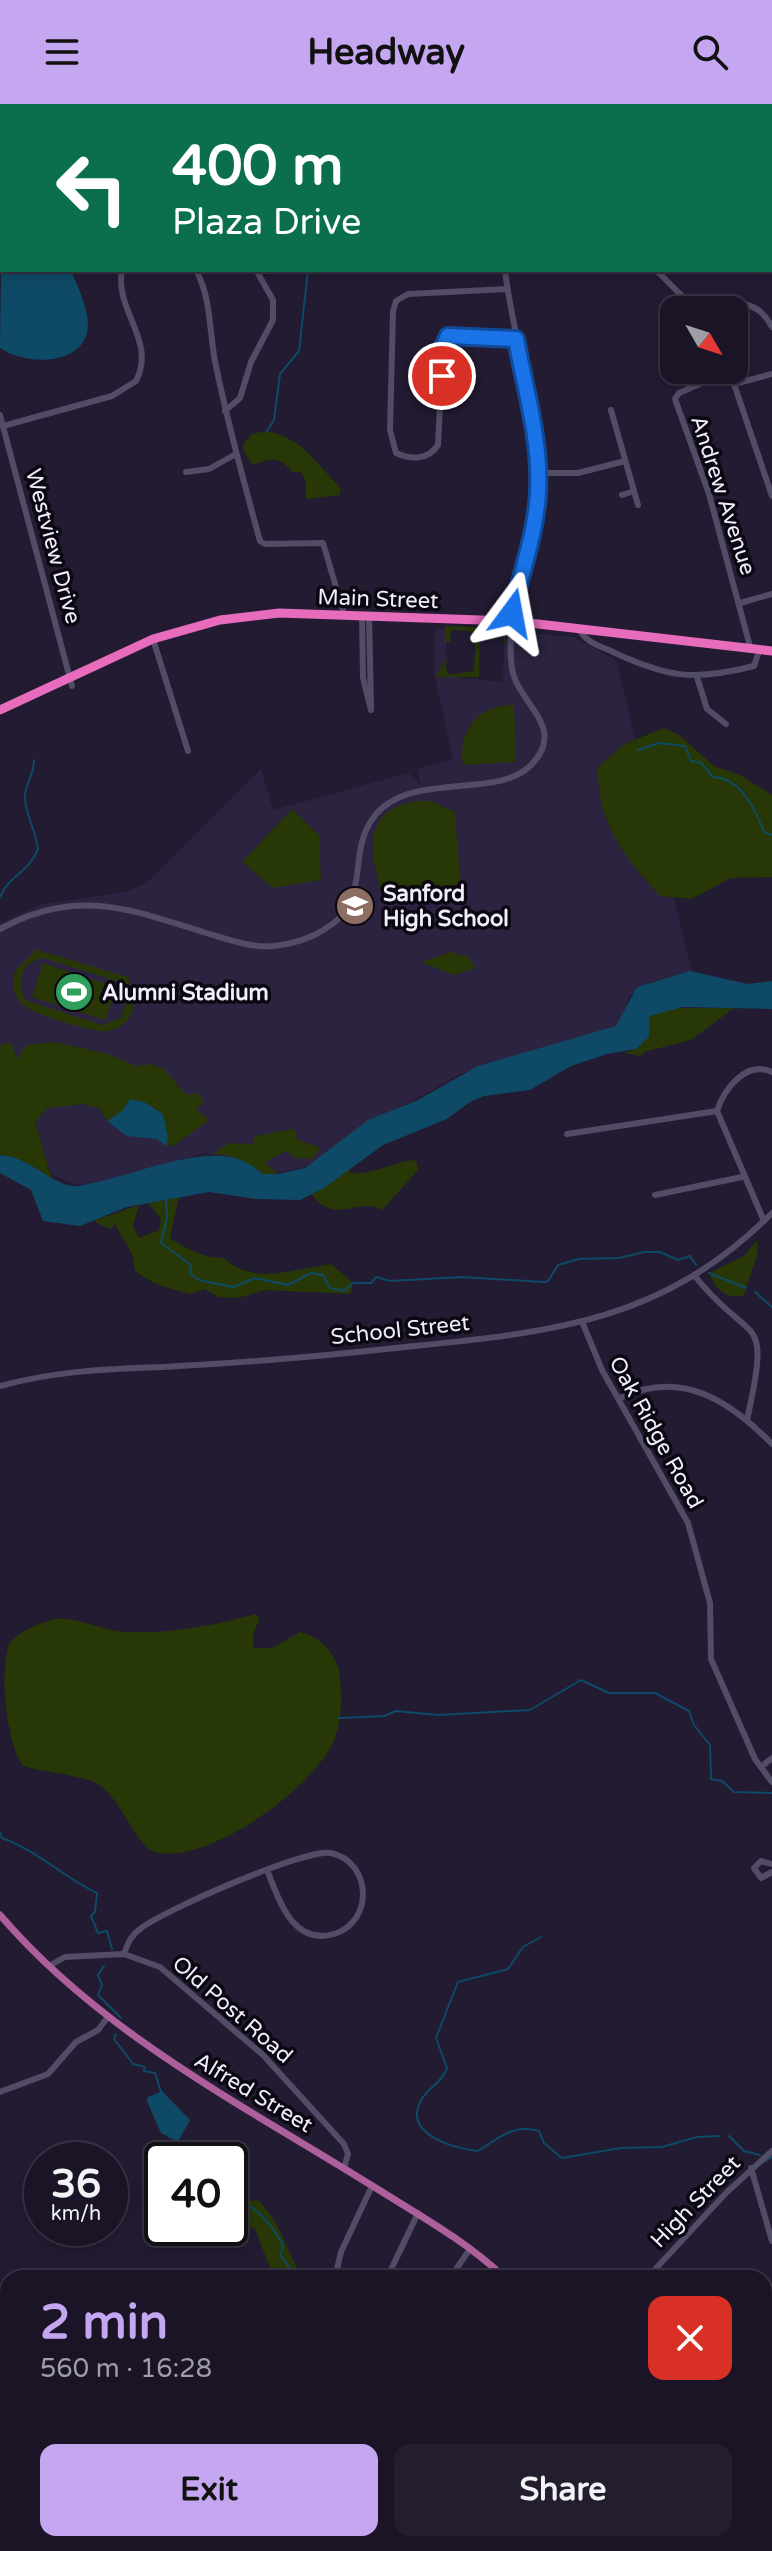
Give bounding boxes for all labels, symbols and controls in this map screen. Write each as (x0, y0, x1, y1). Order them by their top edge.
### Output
icon: menu (40, 30, 84, 74)
icon: search (688, 30, 732, 74)
text: Headway (307, 31, 465, 74)
text: 400 m (172, 133, 343, 200)
icon: left (40, 136, 144, 240)
text: Plaza Drive (172, 201, 361, 244)
north arrow (660, 296, 748, 384)
map controls (660, 296, 748, 384)
pin (408, 342, 476, 410)
icon: arrive (420, 354, 464, 398)
street label: Andrew Avenue (685, 412, 761, 578)
street label: Westview Drive (20, 466, 86, 627)
position arrow (470, 571, 554, 655)
street label: Main Street (317, 584, 439, 614)
place label: Sanford High School (383, 881, 509, 932)
school or university icon: Sanford High School (334, 885, 376, 927)
sports icon: Alumni Stadium (53, 971, 95, 1013)
place label: Alumni Stadium (102, 980, 269, 1006)
street label: School Street (329, 1310, 471, 1350)
street label: Oak Ridge Road (604, 1352, 709, 1513)
street label: Old Post Road (167, 1951, 298, 2069)
street label: Alfred Street (190, 2047, 317, 2138)
speed limit sign: 40 (144, 2142, 248, 2246)
street label: High Street (645, 2150, 746, 2253)
text: 36 (51, 2160, 101, 2208)
text: km/h (51, 2202, 101, 2226)
text: 2 min (40, 2294, 168, 2352)
button: close (648, 2296, 732, 2380)
text: 560 m · 16:28 (40, 2353, 212, 2384)
button: Exit (40, 2444, 378, 2536)
button: Share (394, 2444, 732, 2536)

